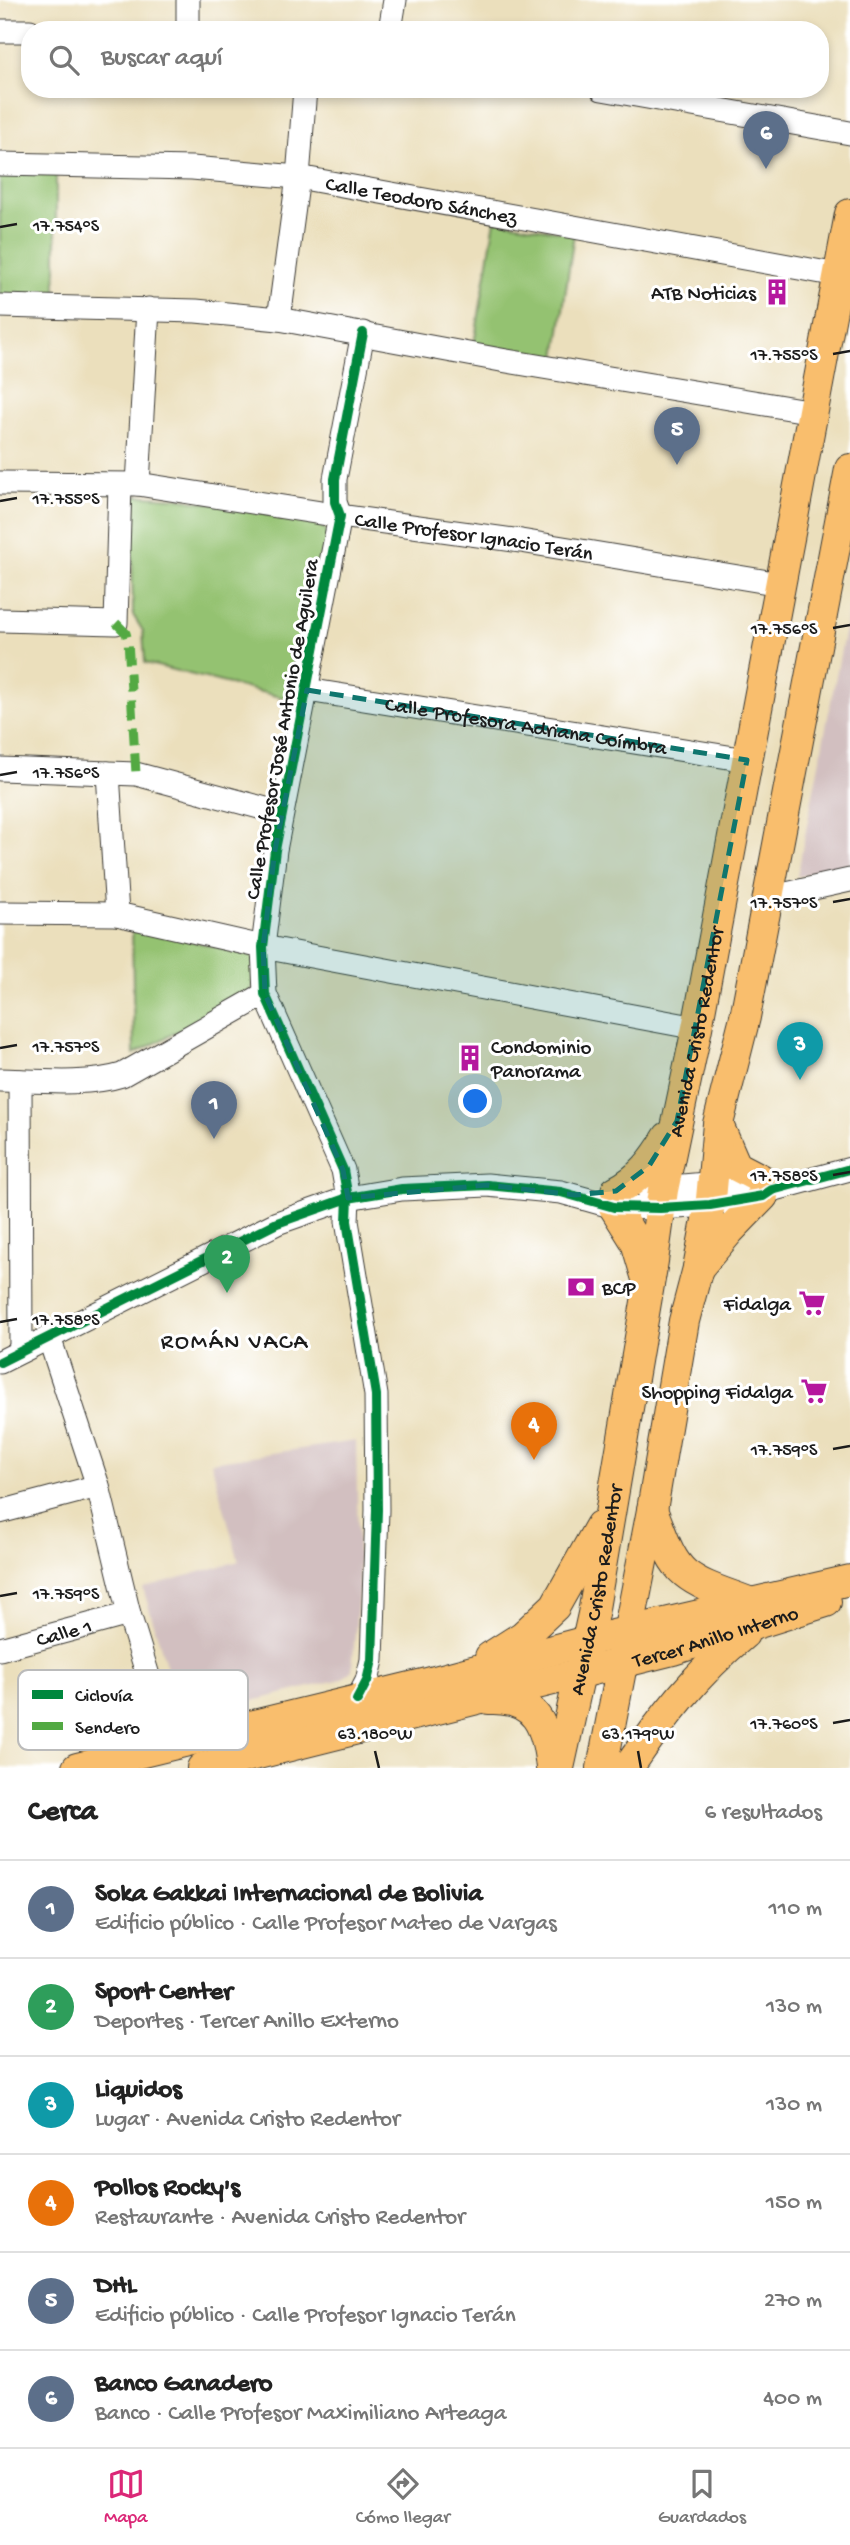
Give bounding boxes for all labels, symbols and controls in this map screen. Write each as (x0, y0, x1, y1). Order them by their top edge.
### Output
search box (21, 21, 829, 98)
icon: search (45, 41, 83, 79)
text: Buscar aquí (101, 44, 223, 75)
pin: 6 (743, 111, 789, 169)
street label: Calle Teodoro Sánchez (323, 173, 520, 233)
text: 17.754°S (32, 217, 100, 238)
building icon: ATB Noticias (762, 277, 792, 307)
place label: ATB Noticias (651, 283, 757, 308)
text: 17.755°S (749, 346, 818, 367)
pin: 5 (654, 407, 700, 465)
text: 17.755°S (31, 490, 100, 511)
street label: Calle Profesor Ignacio Terán (353, 509, 595, 569)
street label: Calle Profesor José Antonio de Aguilera (242, 556, 327, 902)
text: 17.756°S (750, 620, 818, 641)
street label: Calle Profesora Adriana Coímbra (383, 694, 670, 763)
text: 17.756°S (32, 764, 100, 785)
text: 17.757°S (750, 894, 818, 915)
street label: Avenida Cristo Redentor (665, 924, 732, 1140)
pin: 3 (777, 1022, 823, 1080)
place label: Condominio Panorama (490, 1037, 591, 1086)
text: 17.757°S (32, 1038, 100, 1059)
building icon: Condominio Panorama (455, 1043, 485, 1073)
pin: 1 (191, 1081, 237, 1139)
your location (458, 1084, 492, 1118)
text: 17.758°S (749, 1167, 818, 1188)
pin: 2 (204, 1235, 250, 1293)
bank icon: BCP (566, 1272, 596, 1302)
place label: BCP (601, 1278, 636, 1303)
supermarket icon: Fidalga (797, 1288, 827, 1318)
place label: Fidalga (722, 1294, 792, 1319)
text: 17.758°S (31, 1311, 100, 1332)
district label: ROMÁN VACA (161, 1329, 309, 1357)
supermarket icon: Shopping Fidalga (799, 1376, 829, 1406)
place label: Shopping Fidalga (641, 1382, 794, 1407)
pin: 4 (511, 1402, 557, 1460)
text: 17.759°S (750, 1441, 818, 1462)
street label: Avenida Cristo Redentor (566, 1482, 631, 1698)
text: 17.759°S (32, 1585, 100, 1606)
street label: Tercer Anillo Interno (630, 1602, 802, 1676)
street label: Calle 1 (34, 1616, 95, 1655)
legend (18, 1670, 248, 1750)
text: Ciclovía (75, 1686, 134, 1709)
text: 17.760°S (749, 1715, 818, 1736)
text: Sendero (75, 1718, 140, 1741)
text: 63.180°W (338, 1725, 412, 1746)
text: 63.179°W (601, 1725, 675, 1746)
text: Cerca (28, 1796, 97, 1831)
text: 6 resultados (705, 1800, 822, 1827)
text: Soka Gakkai Internacional de Bolivia (95, 1880, 483, 1911)
text: 1 (46, 1896, 56, 1923)
text: 110 m (769, 1896, 822, 1923)
text: Edificio público · Calle Profesor Mateo de Vargas (95, 1911, 557, 1938)
text: Sport Center (95, 1978, 232, 2009)
text: 2 (45, 1994, 57, 2021)
text: 130 m (766, 1994, 822, 2021)
text: Deportes · Tercer Anillo Externo (95, 2009, 399, 2036)
text: Liquidos (95, 2076, 182, 2107)
text: 3 (45, 2092, 57, 2119)
text: 130 m (766, 2092, 822, 2119)
text: Lugar · Avenida Cristo Redentor (95, 2107, 400, 2134)
text: Pollos Rocky's (95, 2174, 240, 2205)
text: 4 (46, 2190, 56, 2217)
text: 150 m (766, 2190, 822, 2217)
text: Restaurante · Avenida Cristo Redentor (95, 2205, 465, 2232)
text: DHL (95, 2272, 136, 2303)
text: 5 (45, 2288, 57, 2315)
text: 270 m (764, 2288, 822, 2315)
text: Edificio público · Calle Profesor Ignacio Terán (95, 2303, 516, 2330)
text: Banco Ganadero (95, 2370, 273, 2401)
text: 6 (45, 2386, 57, 2413)
text: 400 m (763, 2386, 822, 2413)
text: Banco · Calle Profesor Maximiliano Arteaga (95, 2401, 507, 2428)
tab: Mapa (104, 2465, 148, 2530)
tab: Cómo llegar (356, 2465, 450, 2530)
tab: Guardados (658, 2465, 746, 2530)

